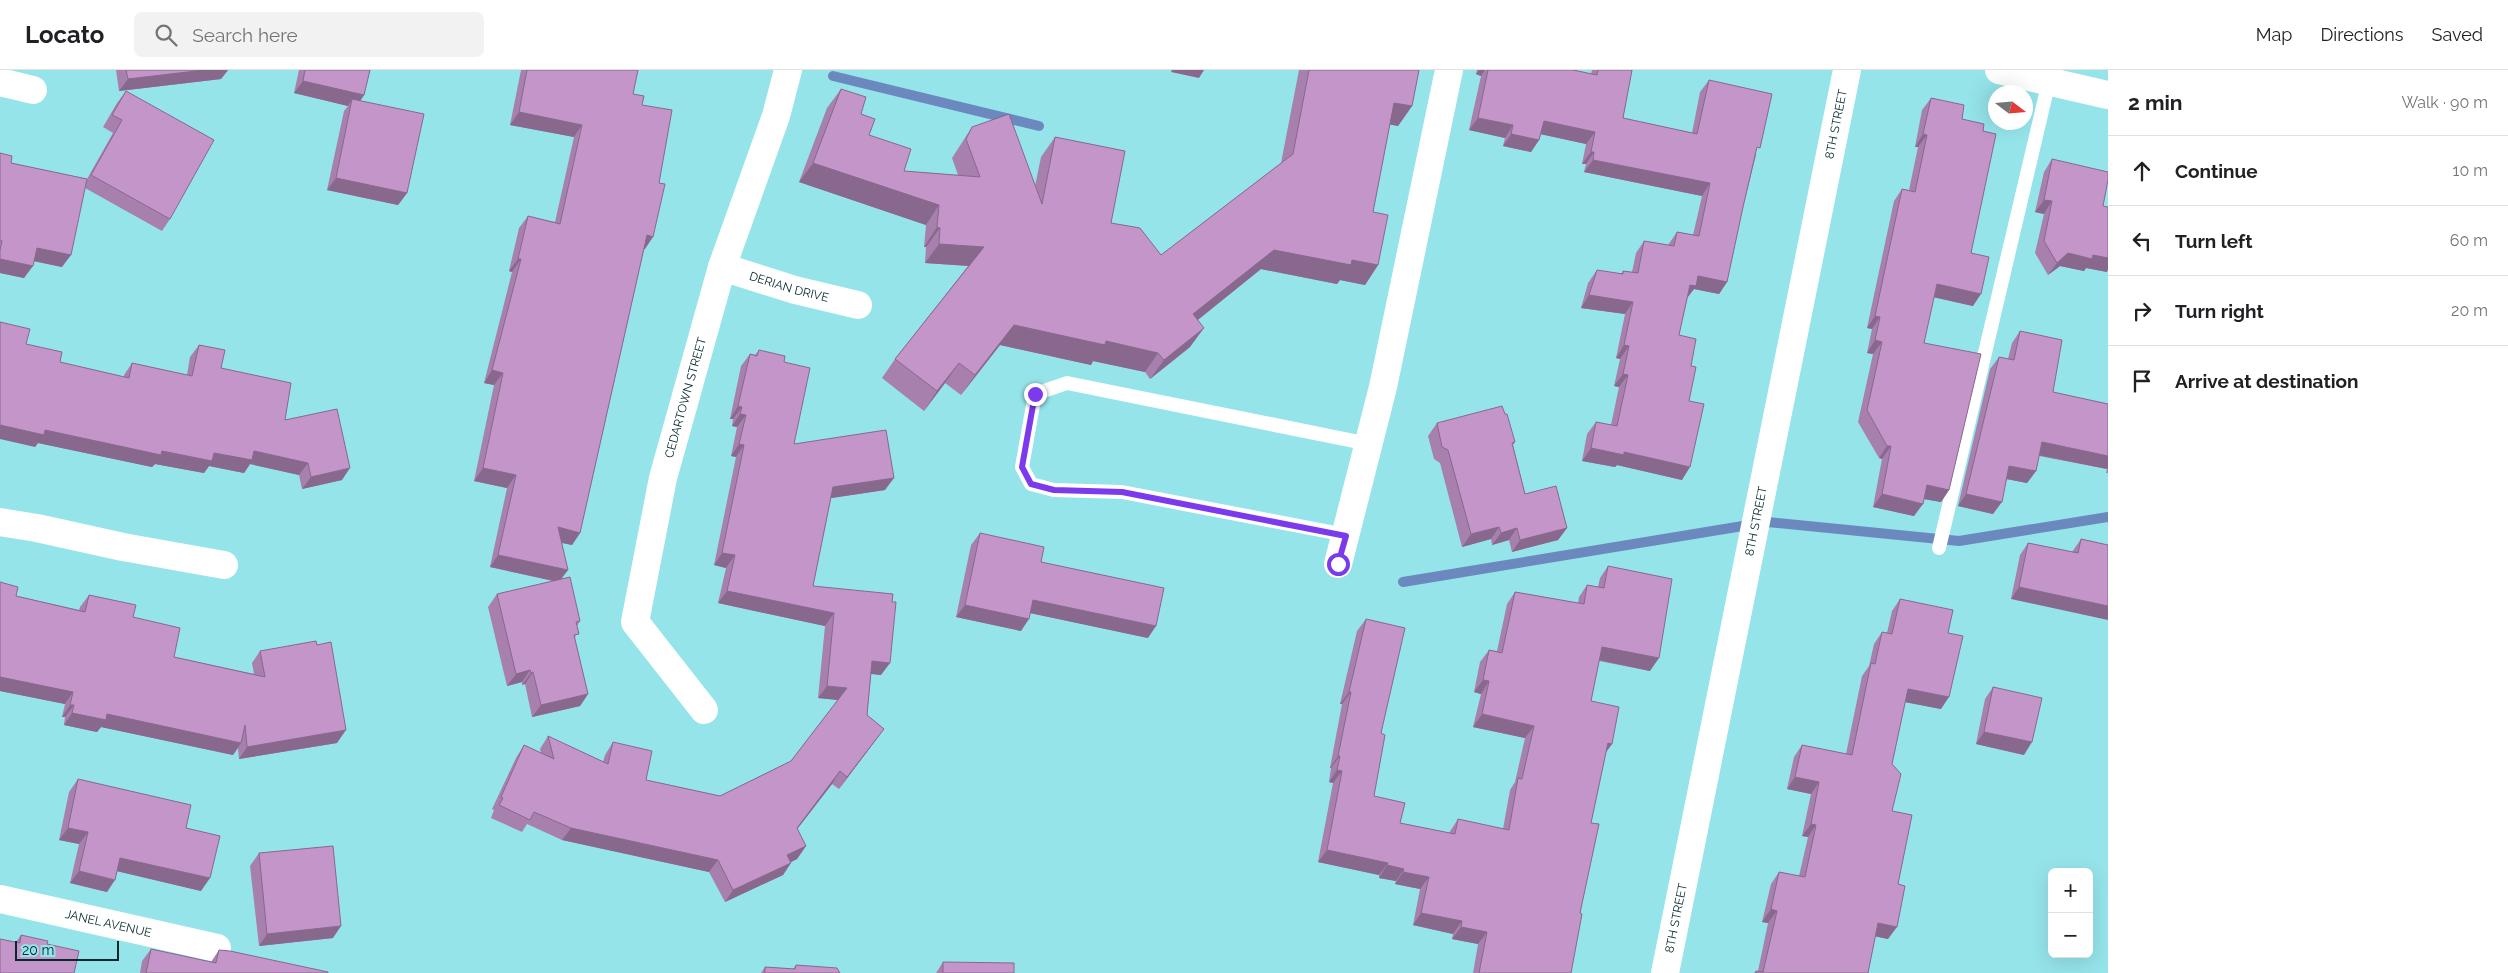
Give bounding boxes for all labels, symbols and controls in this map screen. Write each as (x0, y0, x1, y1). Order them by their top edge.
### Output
search box (134, 12, 484, 57)
text: Locato (25, 20, 104, 49)
icon: search (152, 21, 180, 49)
text: Search here (192, 24, 298, 46)
text: Map (2256, 24, 2292, 45)
text: Directions (2320, 24, 2404, 45)
text: Saved (2432, 24, 2483, 45)
north arrow (1988, 85, 2033, 130)
street label: 8TH STREET (1822, 87, 1850, 160)
text: 2 min (2128, 90, 2182, 115)
text: Walk · 90 m (2401, 93, 2488, 112)
icon: ahead (2128, 157, 2156, 185)
text: Continue (2175, 160, 2258, 182)
text: 10 m (2453, 161, 2488, 180)
icon: left (2128, 227, 2156, 255)
text: Turn left (2175, 230, 2252, 252)
text: 60 m (2450, 231, 2488, 250)
street label: DERIAN DRIVE (748, 269, 830, 305)
icon: right (2128, 297, 2156, 325)
text: Turn right (2175, 300, 2264, 322)
text: 20 m (2451, 301, 2488, 320)
street label: CEDARTOWN STREET (662, 335, 709, 460)
icon: arrive (2128, 367, 2156, 395)
text: Arrive at destination (2175, 370, 2359, 392)
route end (1024, 383, 1047, 406)
street label: 8TH STREET (1742, 484, 1770, 557)
route start (1327, 553, 1350, 576)
map controls (2048, 868, 2093, 958)
button: + (2048, 868, 2093, 913)
street label: 8TH STREET (1662, 881, 1690, 954)
street label: JANEL AVENUE (64, 907, 153, 940)
button: − (2048, 913, 2093, 958)
scale bar (15, 938, 119, 961)
text: 20 m (22, 942, 54, 958)

